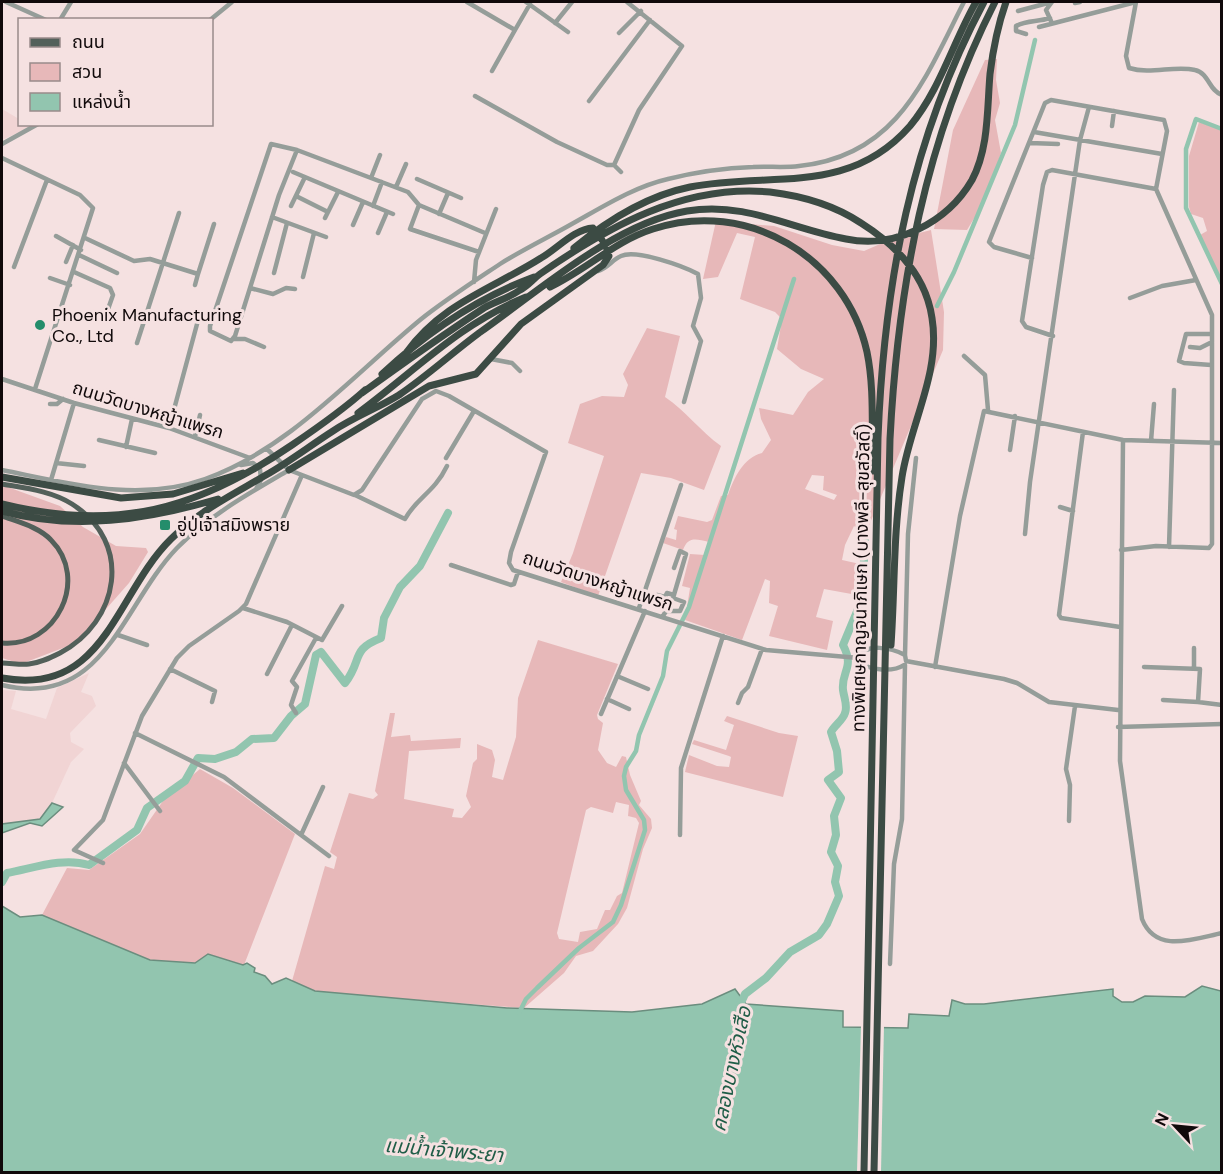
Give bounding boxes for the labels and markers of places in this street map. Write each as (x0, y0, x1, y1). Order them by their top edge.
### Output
place label: Phoenix Manufacturing Co., Ltd (52, 303, 242, 348)
marker: Phoenix Manufacturing Co., Ltd (33, 318, 47, 332)
place label: อู่ปู่เจ้าสมิงพราย (177, 513, 290, 537)
marker: อู่ปู่เจ้าสมิงพราย (158, 518, 172, 532)

